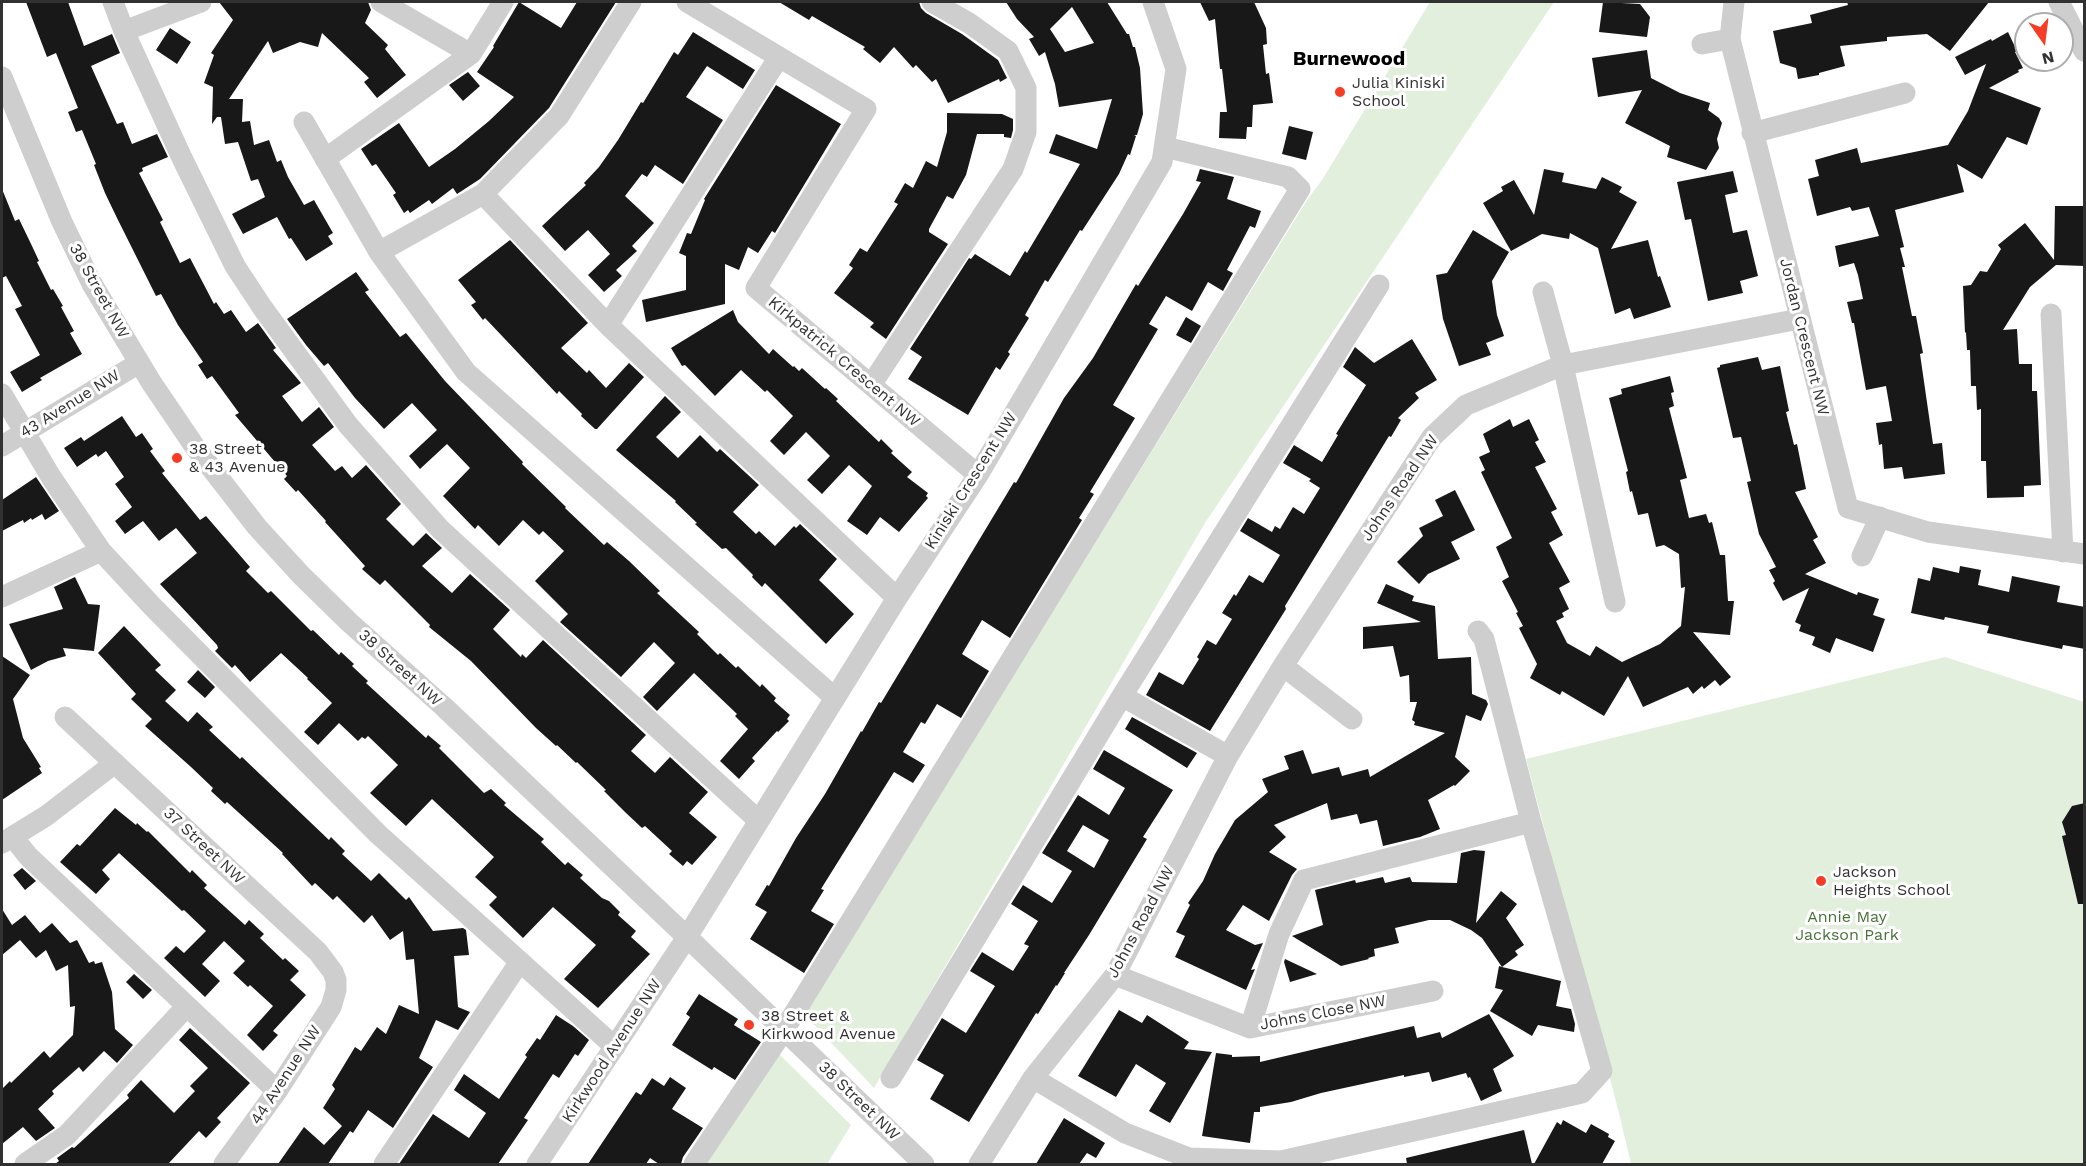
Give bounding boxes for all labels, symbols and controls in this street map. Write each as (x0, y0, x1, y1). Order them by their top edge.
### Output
north arrow (2014, 12, 2074, 72)
district label: Burnewood (1293, 47, 1405, 71)
text: N (2040, 47, 2056, 69)
place label: Julia Kiniski School (1352, 73, 1445, 111)
marker: Julia Kiniski School (1333, 85, 1347, 99)
street label: 38 Street NW (65, 240, 133, 342)
street label: Jordan Crescent NW (1775, 256, 1833, 418)
street label: Kirkpatrick Crescent NW (764, 293, 924, 431)
street label: 43 Avenue NW (17, 366, 123, 442)
street label: Kiniski Crescent NW (921, 409, 1021, 553)
street label: Johns Road NW (1357, 431, 1443, 545)
place label: 38 Street & 43 Avenue (189, 439, 286, 477)
marker: 38 Street & 43 Avenue (170, 451, 184, 465)
street label: 38 Street NW (354, 626, 446, 710)
street label: 37 Street NW (159, 804, 249, 888)
place label: Jackson Heights School (1833, 862, 1950, 900)
street label: Johns Road NW (1103, 863, 1179, 981)
marker: Jackson Heights School (1814, 874, 1828, 888)
park label: Annie May Jackson Park (1795, 907, 1899, 945)
street label: Kirkwood Avenue NW (558, 976, 666, 1126)
street label: Johns Close NW (1258, 991, 1388, 1035)
place label: 38 Street & Kirkwood Avenue (761, 1006, 896, 1044)
marker: 38 Street & Kirkwood Avenue (742, 1018, 756, 1032)
street label: 44 Avenue NW (247, 1022, 325, 1128)
street label: 38 Street NW (814, 1057, 904, 1145)

